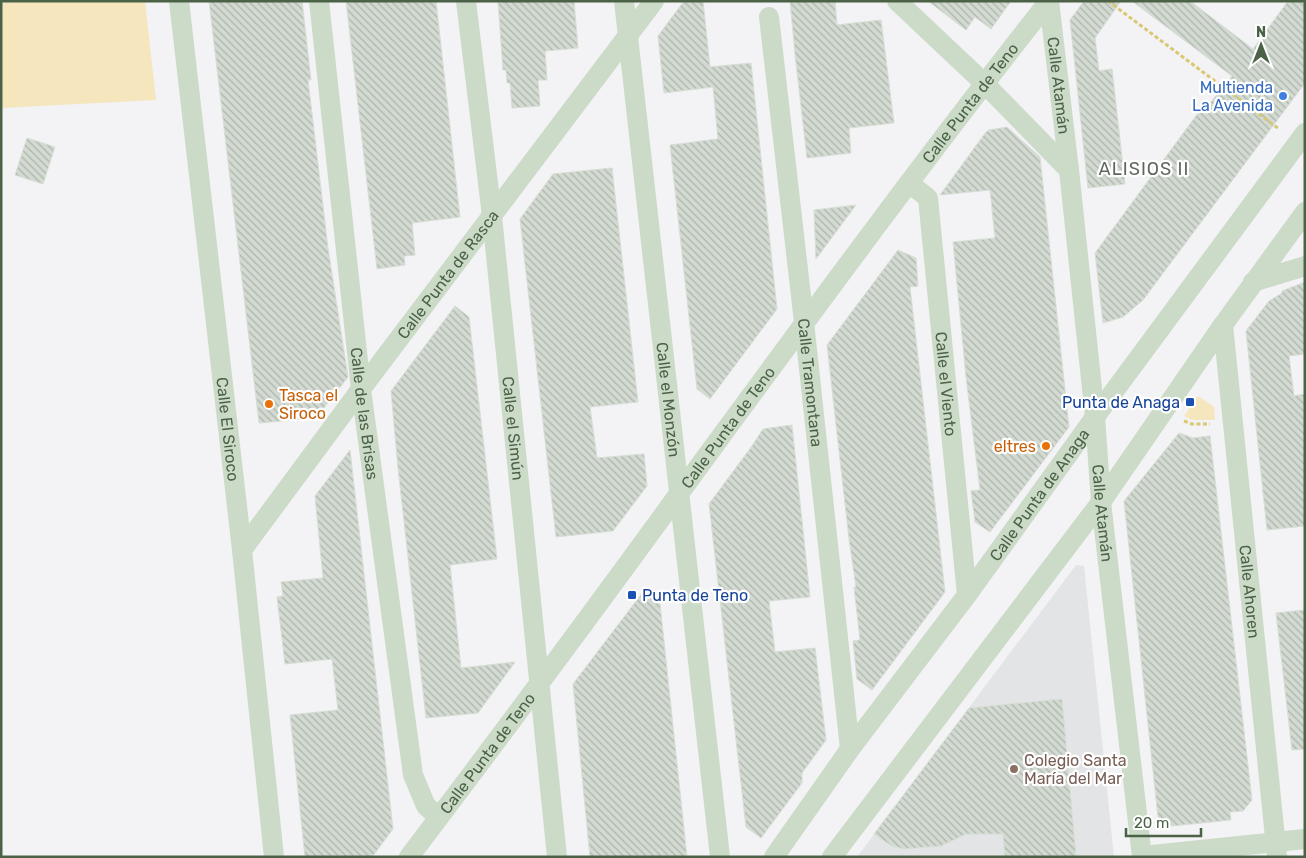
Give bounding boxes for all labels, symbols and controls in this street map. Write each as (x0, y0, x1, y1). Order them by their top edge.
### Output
north arrow (1236, 20, 1286, 70)
text: N (1256, 24, 1266, 41)
street label: Calle Atamán (1043, 36, 1074, 135)
street label: Calle Punta de Teno (918, 39, 1022, 167)
place label: Multienda La Avenida (1192, 78, 1273, 115)
marker: Multienda La Avenida (1277, 90, 1289, 102)
district label: ALISIOS II (1099, 158, 1189, 180)
street label: Calle Punta de Rasca (393, 206, 503, 343)
street label: Calle Tramontana (794, 317, 826, 448)
street label: Calle el Viento (931, 331, 960, 437)
street label: Calle el Monzón (652, 341, 684, 458)
street label: Calle de las Brisas (347, 346, 382, 481)
street label: Calle Punta de Teno (677, 363, 779, 492)
street label: Calle El Siroco (212, 376, 243, 482)
street label: Calle el Simún (498, 376, 528, 481)
place label: Tasca el Siroco (279, 386, 338, 423)
place label: Punta de Anaga (1062, 393, 1180, 412)
marker: Punta de Anaga (1184, 396, 1196, 408)
marker: Tasca el Siroco (263, 398, 275, 410)
street label: Calle Punta de Anaga (986, 425, 1093, 565)
place label: eltres (994, 437, 1036, 456)
marker: eltres (1040, 440, 1052, 452)
street label: Calle Atamán (1088, 464, 1117, 563)
street label: Calle Ahoren (1235, 544, 1264, 639)
place label: Punta de Teno (642, 586, 748, 605)
marker: Punta de Teno (626, 589, 638, 601)
street label: Calle Punta de Teno (436, 689, 539, 818)
place label: Colegio Santa María del Mar (1024, 751, 1127, 788)
marker: Colegio Santa María del Mar (1008, 763, 1020, 775)
scale bar (1126, 806, 1201, 838)
text: 20 m (1134, 814, 1169, 832)

